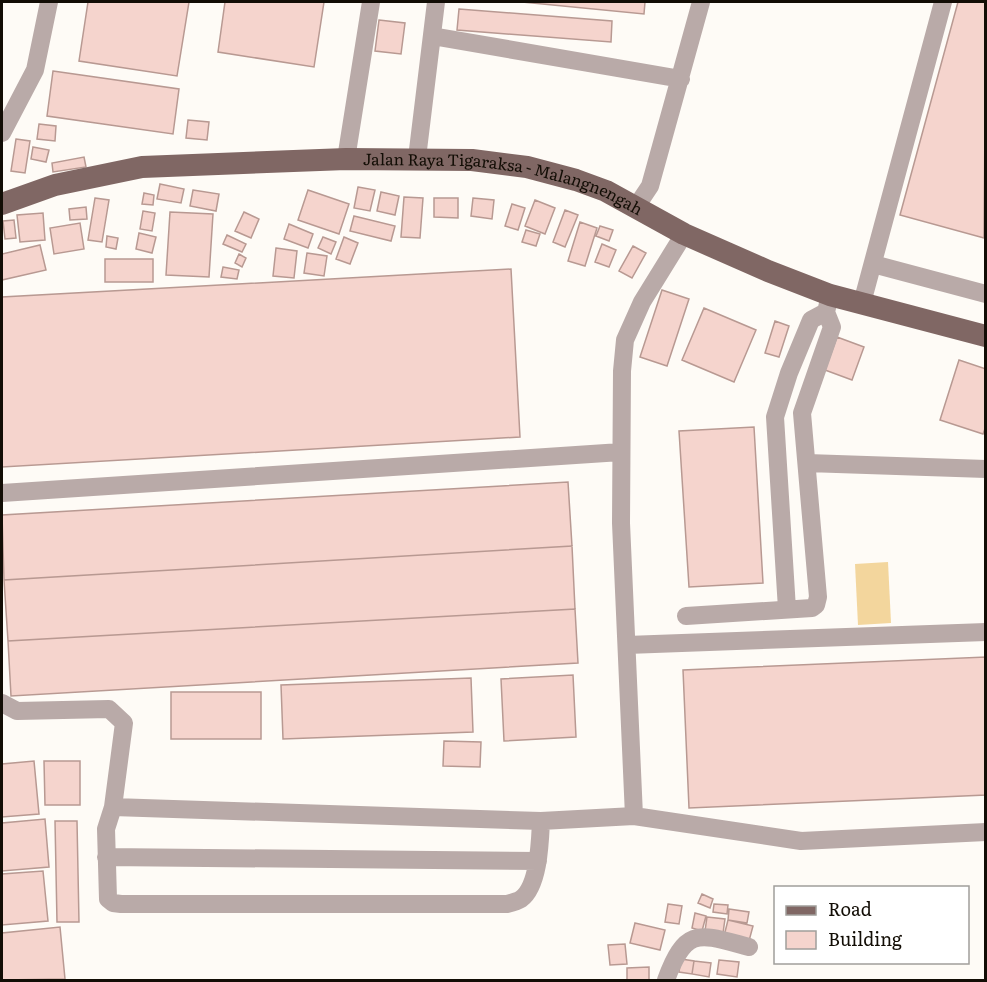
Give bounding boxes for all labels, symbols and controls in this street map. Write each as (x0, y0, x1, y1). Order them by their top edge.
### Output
street label: Jalan Raya Tigaraksa - Malangnengah (363, 146, 648, 220)
legend (774, 886, 969, 964)
text: Road (828, 895, 872, 922)
text: Building (828, 925, 903, 952)

